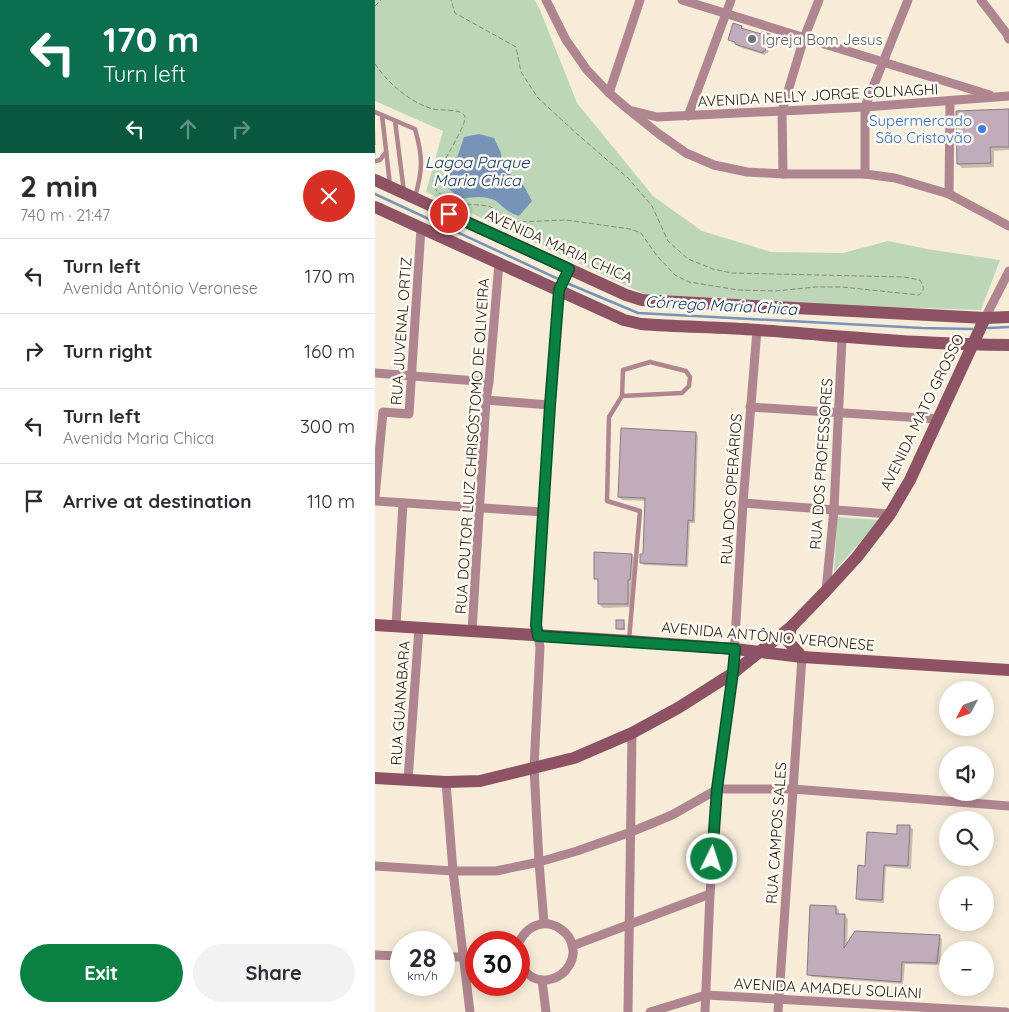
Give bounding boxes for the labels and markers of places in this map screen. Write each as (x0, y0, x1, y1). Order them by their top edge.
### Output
place label: Igreja Bom Jesus (762, 30, 883, 49)
marker: Igreja Bom Jesus (746, 33, 758, 45)
place label: Supermercado São Cristovão (869, 111, 972, 147)
marker: Supermercado São Cristovão (976, 123, 988, 135)
pin (428, 193, 470, 235)

